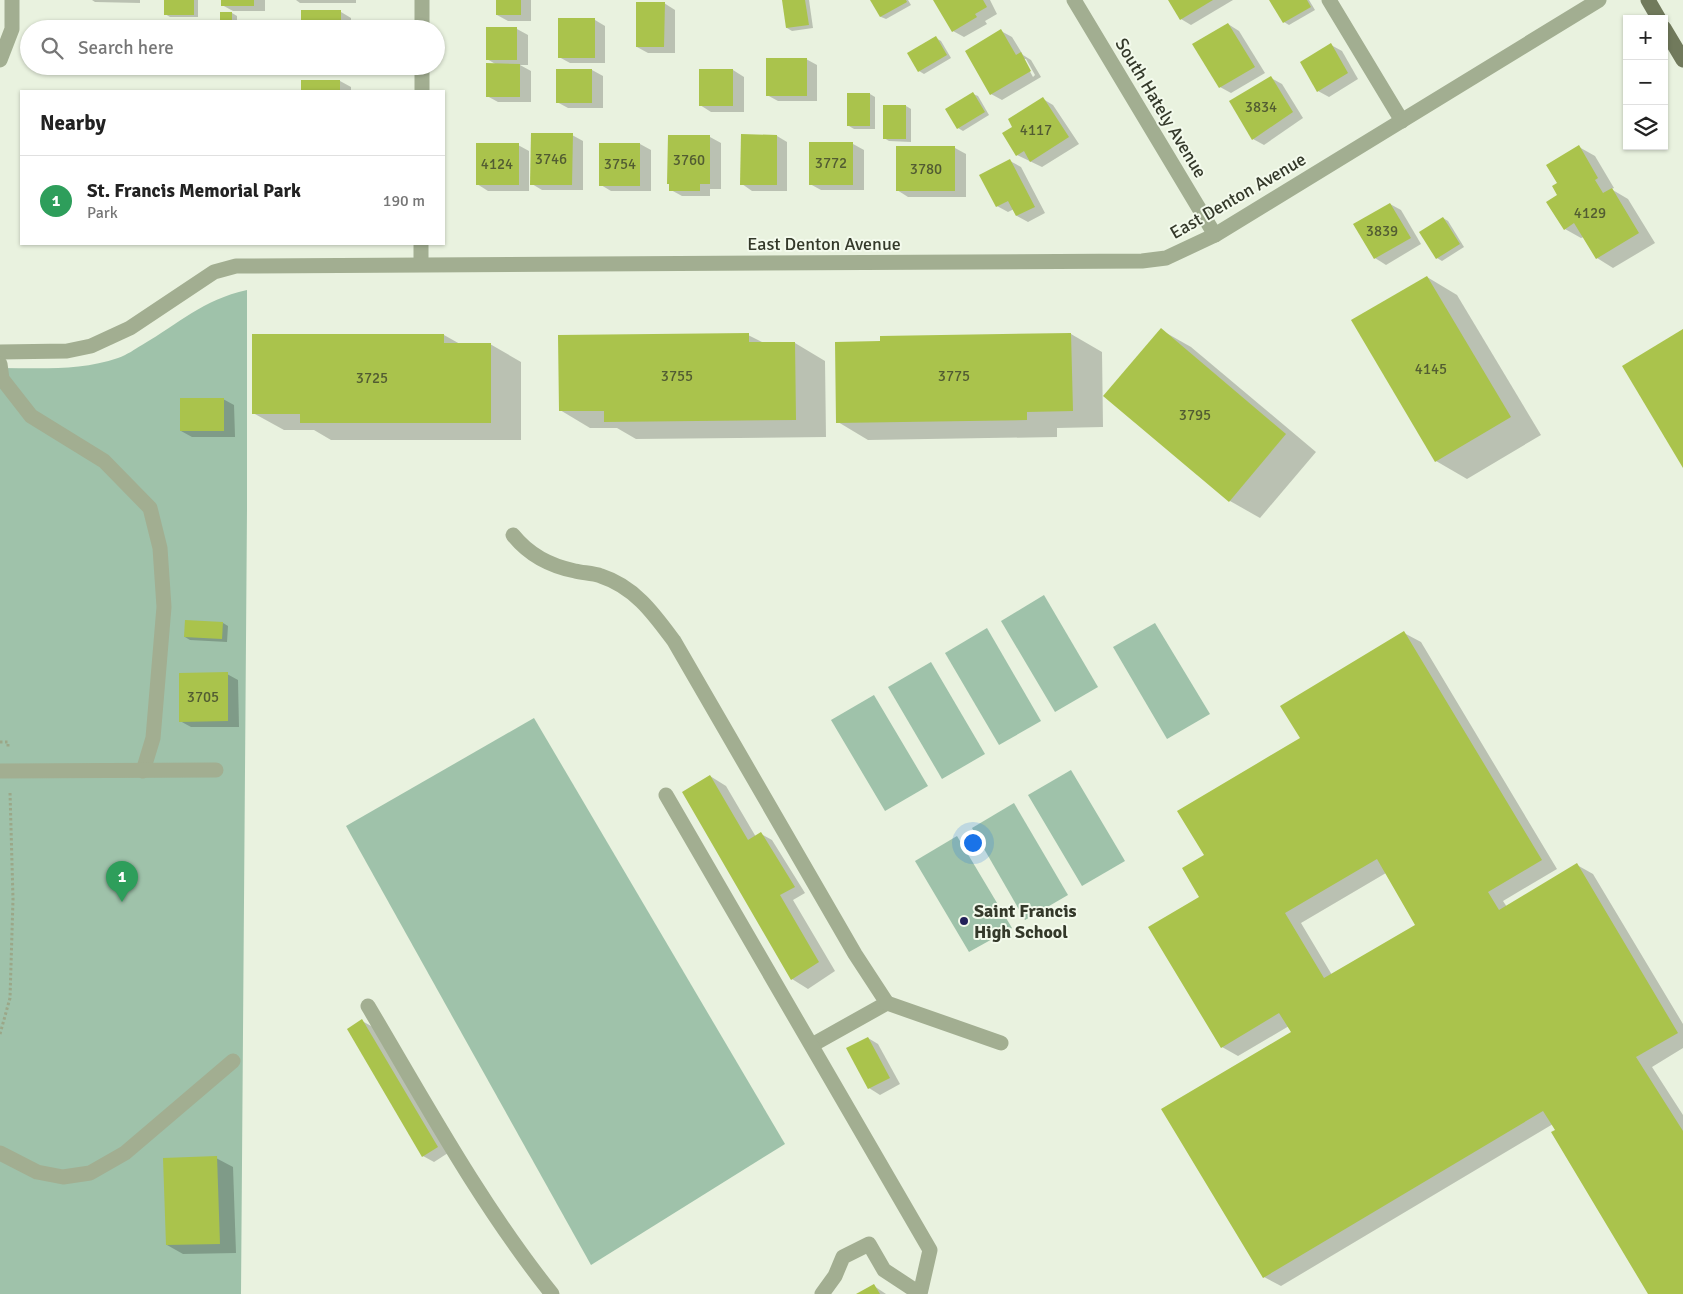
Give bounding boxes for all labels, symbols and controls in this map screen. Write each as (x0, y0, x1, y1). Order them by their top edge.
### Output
map controls (1623, 15, 1668, 150)
button: + (1623, 15, 1668, 60)
search box (20, 20, 445, 75)
icon: search (38, 34, 66, 62)
street label: South Hately Avenue (1111, 34, 1211, 182)
text: Search here (78, 36, 174, 60)
button: − (1623, 60, 1668, 105)
house number: 3834 (1245, 98, 1277, 116)
button: layers (1623, 105, 1668, 150)
text: Nearby (40, 110, 106, 136)
house number: 4117 (1020, 121, 1052, 139)
street label: East Denton Avenue (1166, 148, 1310, 244)
house number: 3746 (535, 150, 567, 168)
house number: 3760 (673, 151, 705, 169)
house number: 3772 (815, 154, 847, 172)
house number: 4124 (481, 155, 513, 173)
house number: 3754 (604, 155, 636, 173)
house number: 3780 (910, 160, 942, 178)
text: St. Francis Memorial Park (87, 179, 301, 203)
text: 1 (52, 191, 60, 211)
text: 190 m (383, 191, 425, 211)
text: Park (87, 203, 118, 223)
house number: 4129 (1574, 204, 1606, 222)
house number: 3839 (1366, 222, 1398, 240)
street label: East Denton Avenue (747, 233, 901, 255)
house number: 4145 (1415, 360, 1447, 378)
house number: 3755 (661, 367, 693, 385)
house number: 3775 (938, 367, 970, 385)
house number: 3725 (356, 369, 388, 387)
house number: 3795 (1179, 406, 1211, 424)
house number: 3705 (187, 688, 219, 706)
your location (960, 830, 986, 856)
pin: 1 (106, 861, 138, 902)
place label: Saint Francis High School (974, 900, 1077, 943)
marker: Saint Francis High School (958, 915, 970, 927)

